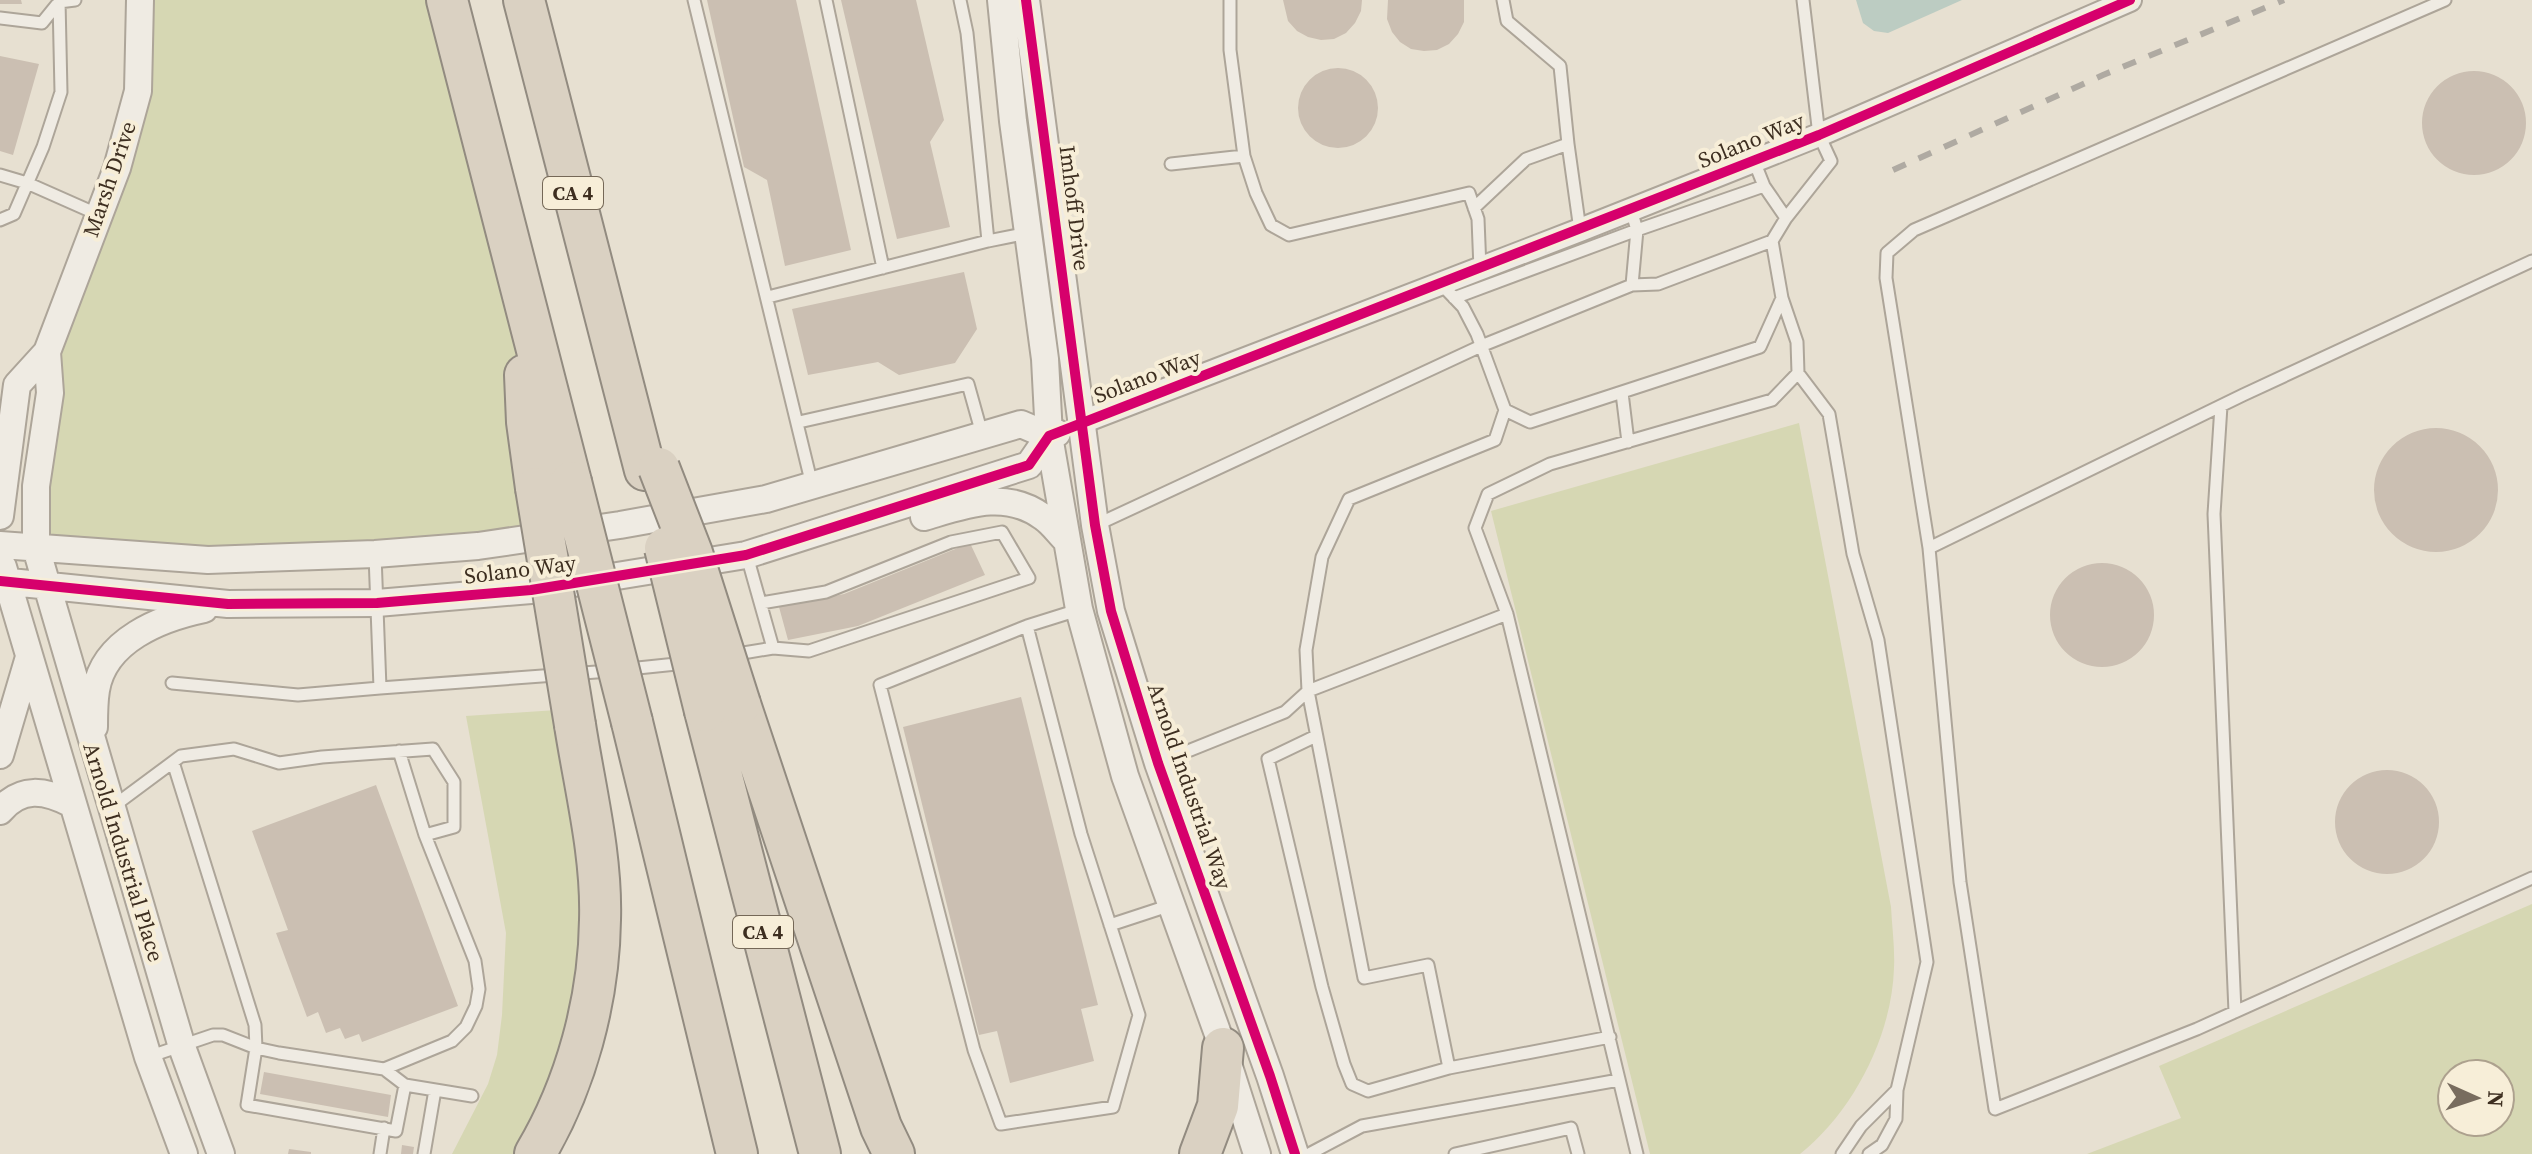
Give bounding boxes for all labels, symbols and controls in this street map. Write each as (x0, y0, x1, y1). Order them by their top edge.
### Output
street label: Solano Way (1693, 105, 1809, 175)
street label: Marsh Drive (75, 117, 143, 241)
street label: Imhoff Drive (1052, 144, 1098, 272)
road number: CA 4 (543, 177, 603, 209)
street label: Solano Way (1089, 342, 1205, 410)
street label: Solano Way (462, 547, 578, 591)
street label: Arnold Industrial Way (1141, 679, 1240, 894)
street label: Arnold Industrial Place (76, 739, 172, 965)
road number: CA 4 (733, 916, 793, 948)
north arrow (2436, 1058, 2516, 1138)
text: N (2481, 1090, 2511, 1108)

